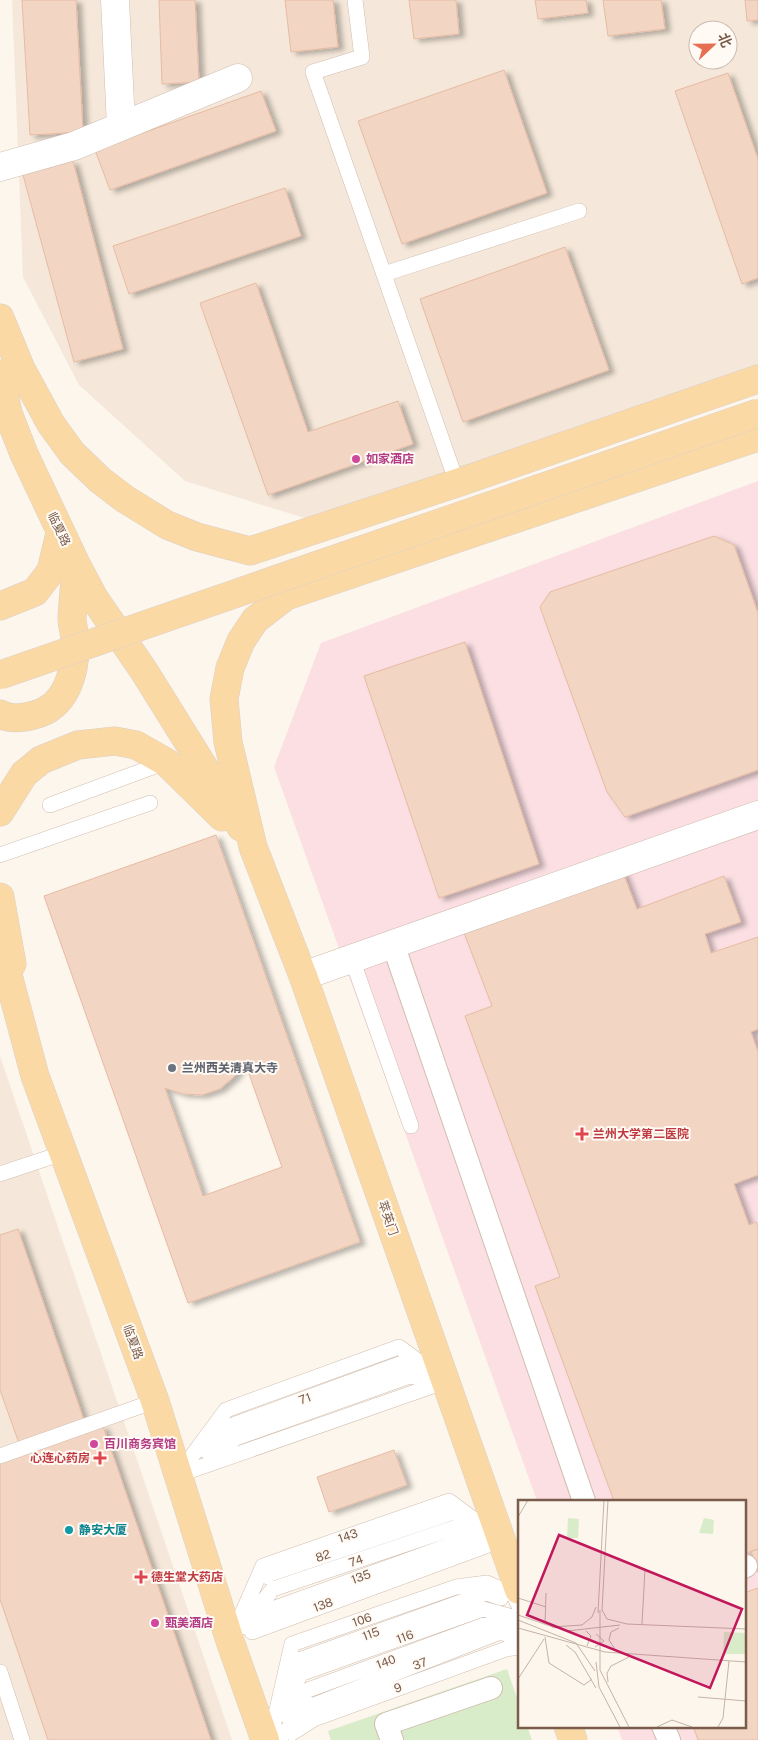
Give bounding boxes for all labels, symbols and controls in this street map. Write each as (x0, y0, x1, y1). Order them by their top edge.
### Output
north arrow (688, 20, 738, 70)
text: 北 (715, 31, 735, 50)
place label: 如家酒店 (366, 452, 414, 466)
marker: 如家酒店 (350, 453, 362, 465)
street label: 临夏路 (45, 510, 73, 548)
place label: 兰州西关清真大寺 (182, 1061, 278, 1075)
marker: 兰州西关清真大寺 (166, 1062, 178, 1074)
marker: 兰州大学第二医院 (575, 1127, 589, 1141)
place label: 兰州大学第二医院 (593, 1127, 689, 1141)
street label: 萃英门 (376, 1199, 400, 1237)
street label: 临夏路 (120, 1323, 146, 1361)
street label: 71 (297, 1390, 313, 1408)
place label: 百川商务宾馆 (104, 1437, 176, 1451)
marker: 百川商务宾馆 (88, 1438, 100, 1450)
place label: 心连心药房 (30, 1451, 90, 1465)
marker: 心连心药房 (94, 1452, 106, 1464)
inset map (518, 1500, 746, 1728)
place label: 静安大厦 (79, 1523, 127, 1537)
marker: 静安大厦 (63, 1524, 75, 1536)
street label: 143 (336, 1526, 360, 1546)
street label: 82 (314, 1547, 332, 1565)
street label: 74 (347, 1552, 366, 1570)
street label: 135 (349, 1567, 373, 1587)
place label: 德生堂大药店 (151, 1570, 223, 1584)
marker: 德生堂大药店 (135, 1571, 147, 1583)
street label: 138 (311, 1595, 335, 1615)
street label: 106 (350, 1610, 374, 1630)
place label: 甄美酒店 (165, 1616, 213, 1630)
marker: 甄美酒店 (149, 1617, 161, 1629)
street label: 115 (360, 1624, 382, 1644)
street label: 116 (395, 1627, 415, 1647)
street label: 140 (374, 1652, 398, 1672)
street label: 37 (411, 1655, 429, 1673)
street label: 9 (392, 1680, 404, 1696)

